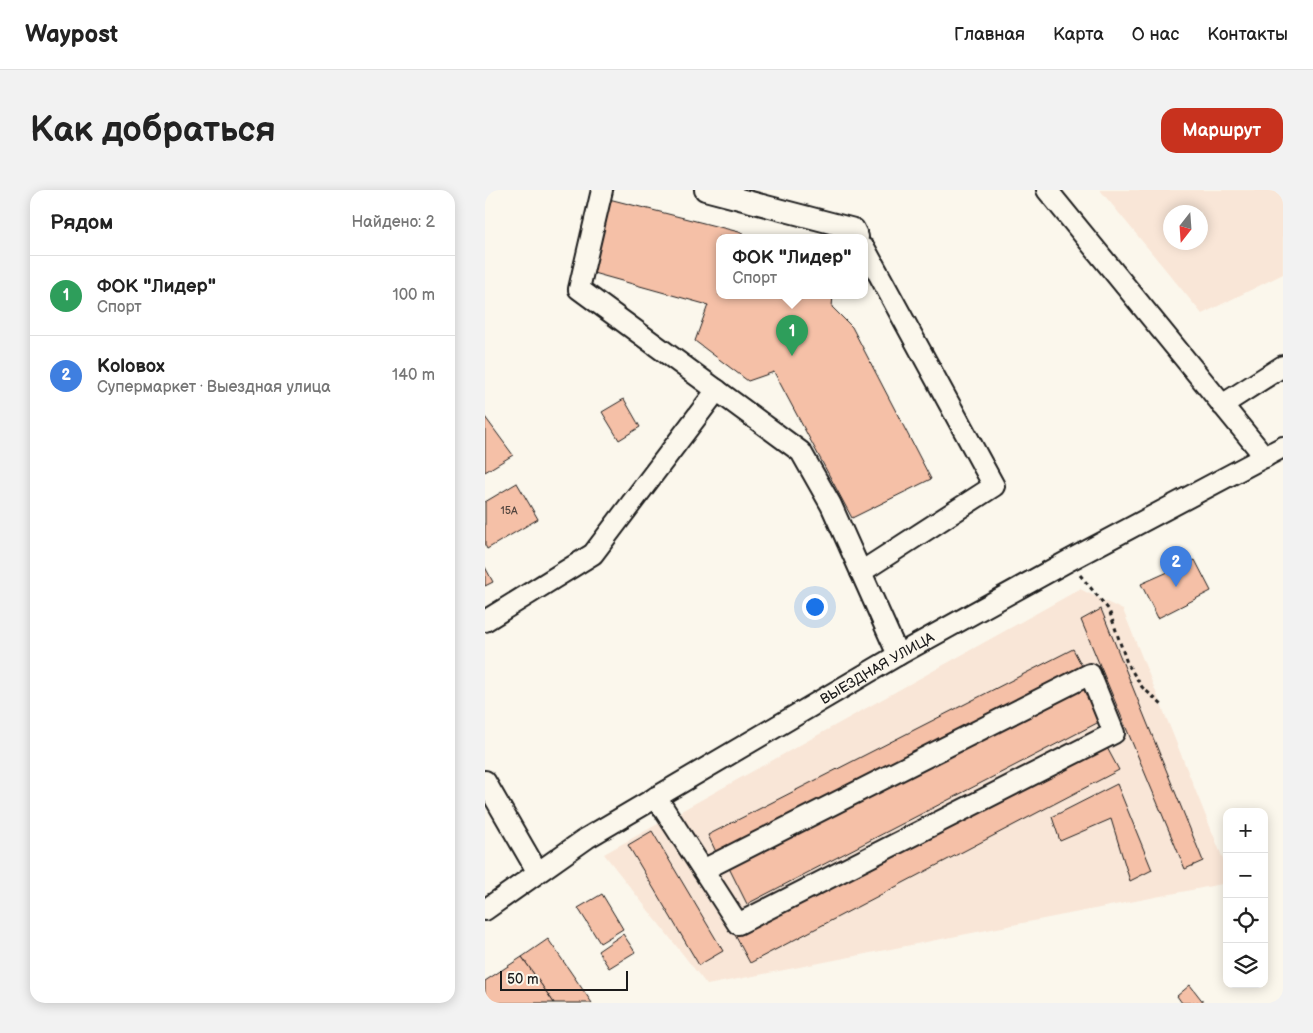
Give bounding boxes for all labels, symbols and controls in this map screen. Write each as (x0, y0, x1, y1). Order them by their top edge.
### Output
text: Waypost (25, 20, 118, 49)
text: Главная (954, 24, 1025, 45)
text: Карта (1053, 24, 1104, 45)
text: О нас (1132, 24, 1179, 45)
text: Контакты (1207, 24, 1288, 45)
button: Маршрут (1161, 108, 1283, 153)
text: Как добраться (30, 109, 276, 152)
north arrow (1163, 205, 1208, 250)
text: Рядом (50, 210, 113, 235)
text: Найдено: 2 (351, 213, 435, 232)
popup (716, 234, 868, 299)
text: ФОК "Лидер" (733, 246, 851, 269)
text: Спорт (733, 269, 777, 288)
text: ФОК "Лидер" (97, 275, 216, 298)
text: 1 (63, 286, 69, 305)
text: 100 m (392, 286, 435, 305)
text: Спорт (97, 298, 142, 317)
pin: 1 (776, 315, 808, 356)
text: Kоlовох (97, 355, 165, 378)
text: 2 (61, 366, 71, 385)
text: 140 m (392, 366, 435, 385)
text: Супермаркет · Выездная улица (97, 378, 331, 397)
house number: 15А (500, 504, 518, 517)
pin: 2 (1160, 546, 1192, 587)
your location (802, 594, 828, 620)
street label: ВЫЕЗДНАЯ УЛИЦА (817, 628, 937, 708)
map controls (1223, 808, 1268, 988)
button: + (1223, 808, 1268, 853)
button: − (1223, 853, 1268, 898)
button: locate (1223, 898, 1268, 943)
button: layers (1223, 943, 1268, 988)
scale bar (500, 968, 627, 991)
text: 50 m (507, 971, 539, 988)

